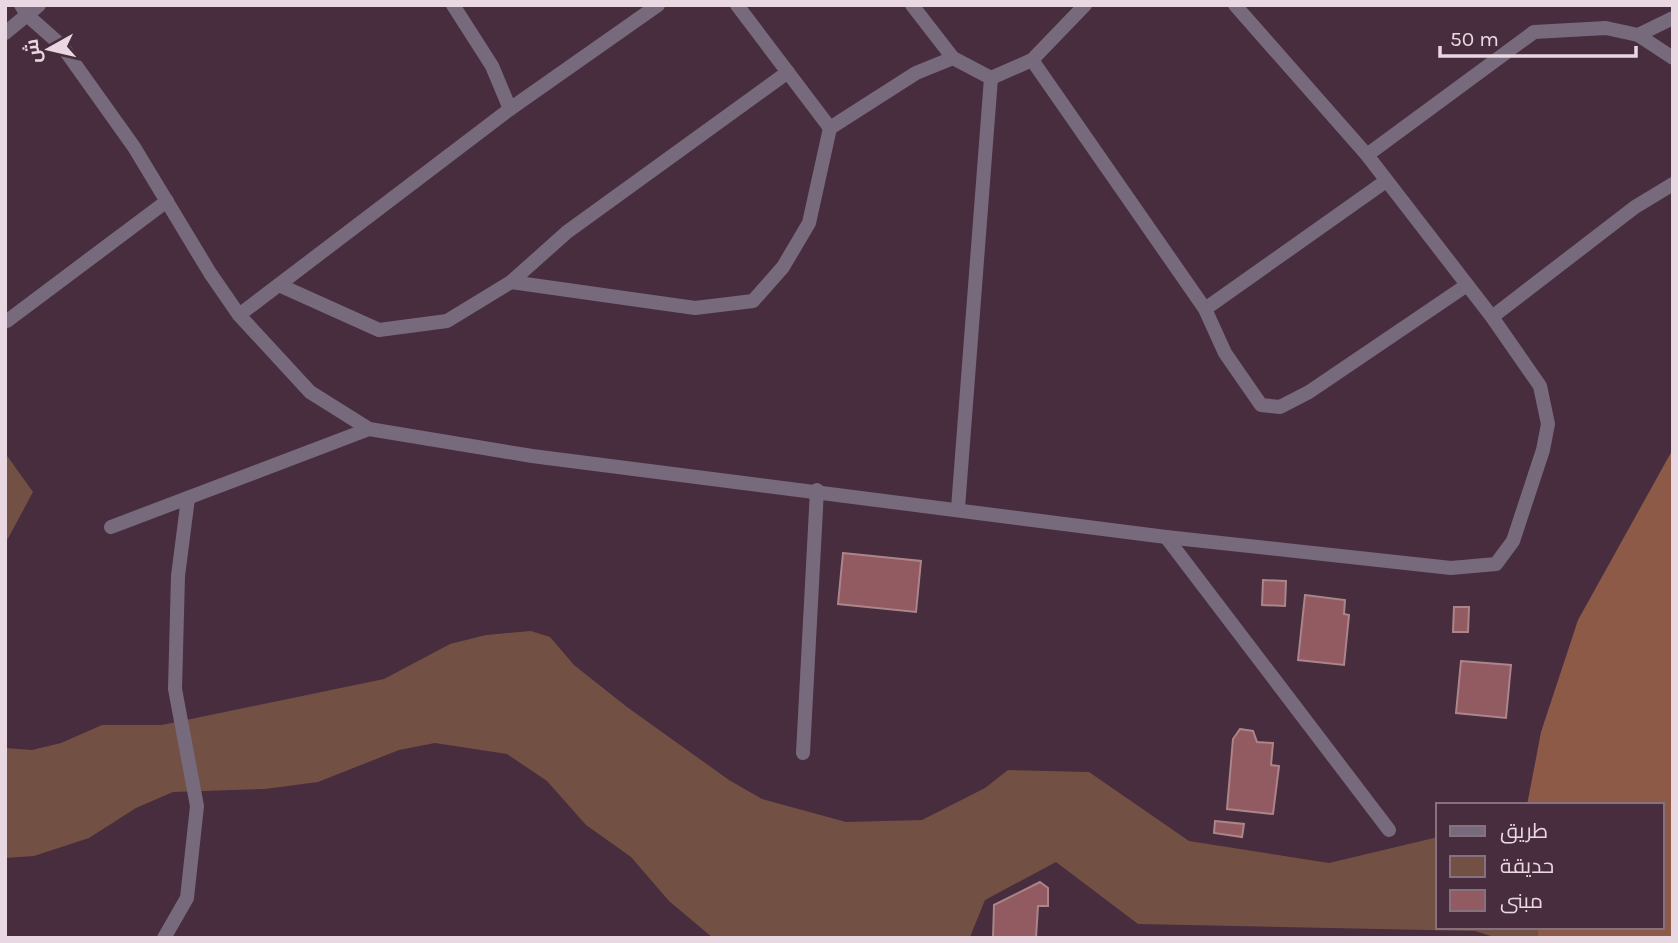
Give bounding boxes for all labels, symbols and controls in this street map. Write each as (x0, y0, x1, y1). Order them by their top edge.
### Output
north arrow (14, 14, 84, 84)
scale bar (1440, 14, 1636, 58)
text: 50 m (1450, 27, 1499, 51)
text: ش (21, 38, 46, 65)
legend (1436, 803, 1664, 929)
text: طريق (1500, 819, 1548, 844)
text: حديقة (1500, 854, 1554, 878)
text: مبنى (1500, 889, 1543, 914)

